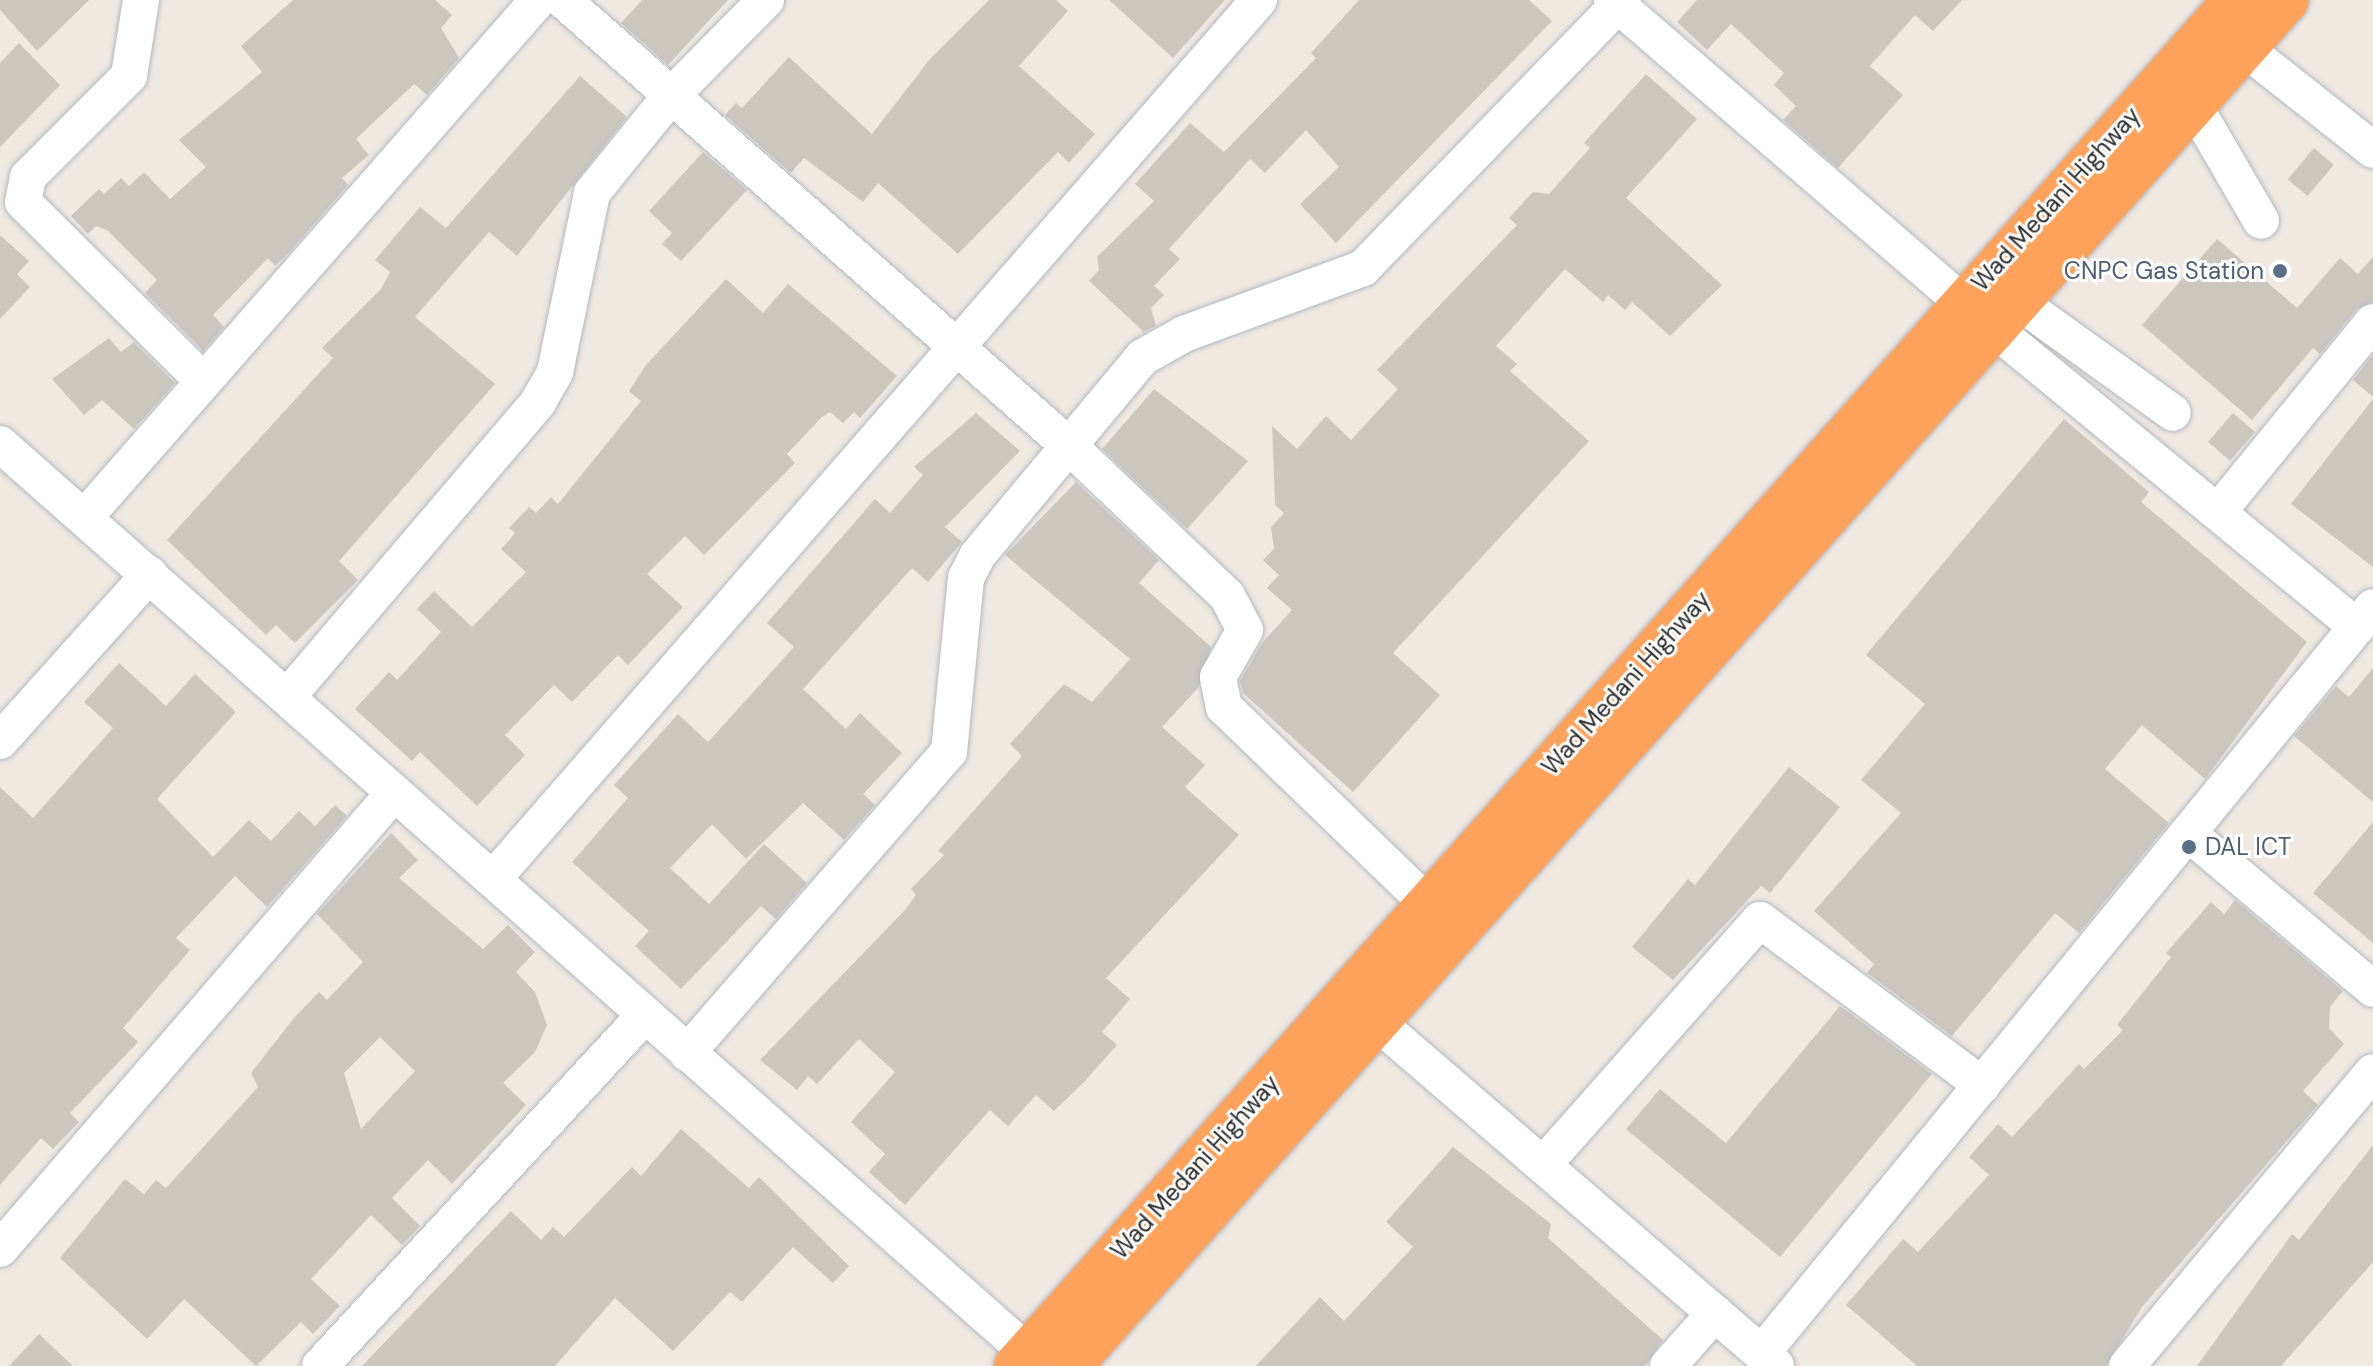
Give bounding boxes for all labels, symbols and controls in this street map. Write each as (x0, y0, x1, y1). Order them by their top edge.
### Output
street label: Wad Medani Highway (1966, 101, 2146, 297)
place label: CNPC Gas Station (2064, 257, 2264, 285)
marker: CNPC Gas Station (2271, 262, 2289, 280)
street label: Wad Medani Highway (1536, 585, 1716, 781)
place label: DAL ICT (2205, 833, 2291, 861)
marker: DAL ICT (2180, 838, 2198, 856)
street label: Wad Medani Highway (1105, 1069, 1285, 1265)

